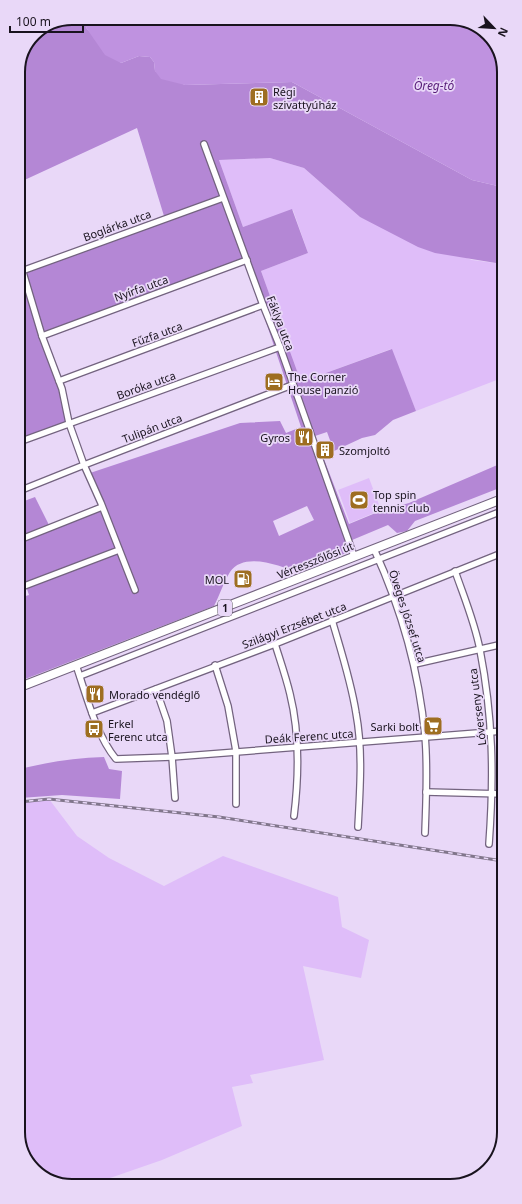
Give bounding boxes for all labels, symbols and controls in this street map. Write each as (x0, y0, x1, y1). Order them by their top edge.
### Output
scale bar (10, 8, 83, 34)
north arrow (474, 8, 514, 48)
text: 100 m (16, 13, 51, 30)
text: N (495, 25, 512, 40)
water label: Öreg-tó (414, 77, 455, 94)
place label: Régi szivattyúház (273, 84, 337, 112)
building icon: Régi szivattyúház (248, 86, 270, 108)
street label: Boglárka utca (81, 206, 153, 244)
street label: Nyírfa utca (112, 271, 170, 305)
street label: Fáklya utca (264, 293, 298, 353)
street label: Fűzfa utca (130, 318, 184, 350)
street label: Boróka utca (114, 367, 178, 403)
place label: The Corner House panzió (288, 369, 359, 397)
hotel icon: The Corner House panzió (263, 371, 285, 393)
street label: Tulipán utca (120, 410, 184, 446)
restaurant icon: Gyros (293, 426, 315, 448)
place label: Gyros (260, 430, 290, 445)
building icon: Szomjoltó (314, 439, 336, 461)
place label: Szomjoltó (339, 443, 390, 458)
place label: Top spin tennis club (373, 487, 430, 515)
sports icon: Top spin tennis club (348, 489, 370, 511)
street label: Vértesszőlősi út (275, 538, 355, 582)
fuel station icon: MOL (232, 568, 254, 590)
street label: Öveges József utca (386, 568, 430, 664)
place label: MOL (205, 572, 229, 587)
street label: Szilágyi Erzsébet utca (240, 598, 348, 652)
road number: 1 (218, 600, 232, 616)
street label: Lóverseny utca (465, 668, 489, 746)
restaurant icon: Morado vendéglő (84, 683, 106, 705)
place label: Morado vendéglő (109, 687, 201, 702)
supermarket icon: Sarki bolt (422, 715, 444, 737)
place label: Erkel Ferenc utca (108, 716, 168, 744)
bus stop icon: Erkel Ferenc utca (83, 718, 105, 740)
place label: Sarki bolt (370, 719, 419, 734)
street label: Deák Ferenc utca (264, 725, 354, 747)

